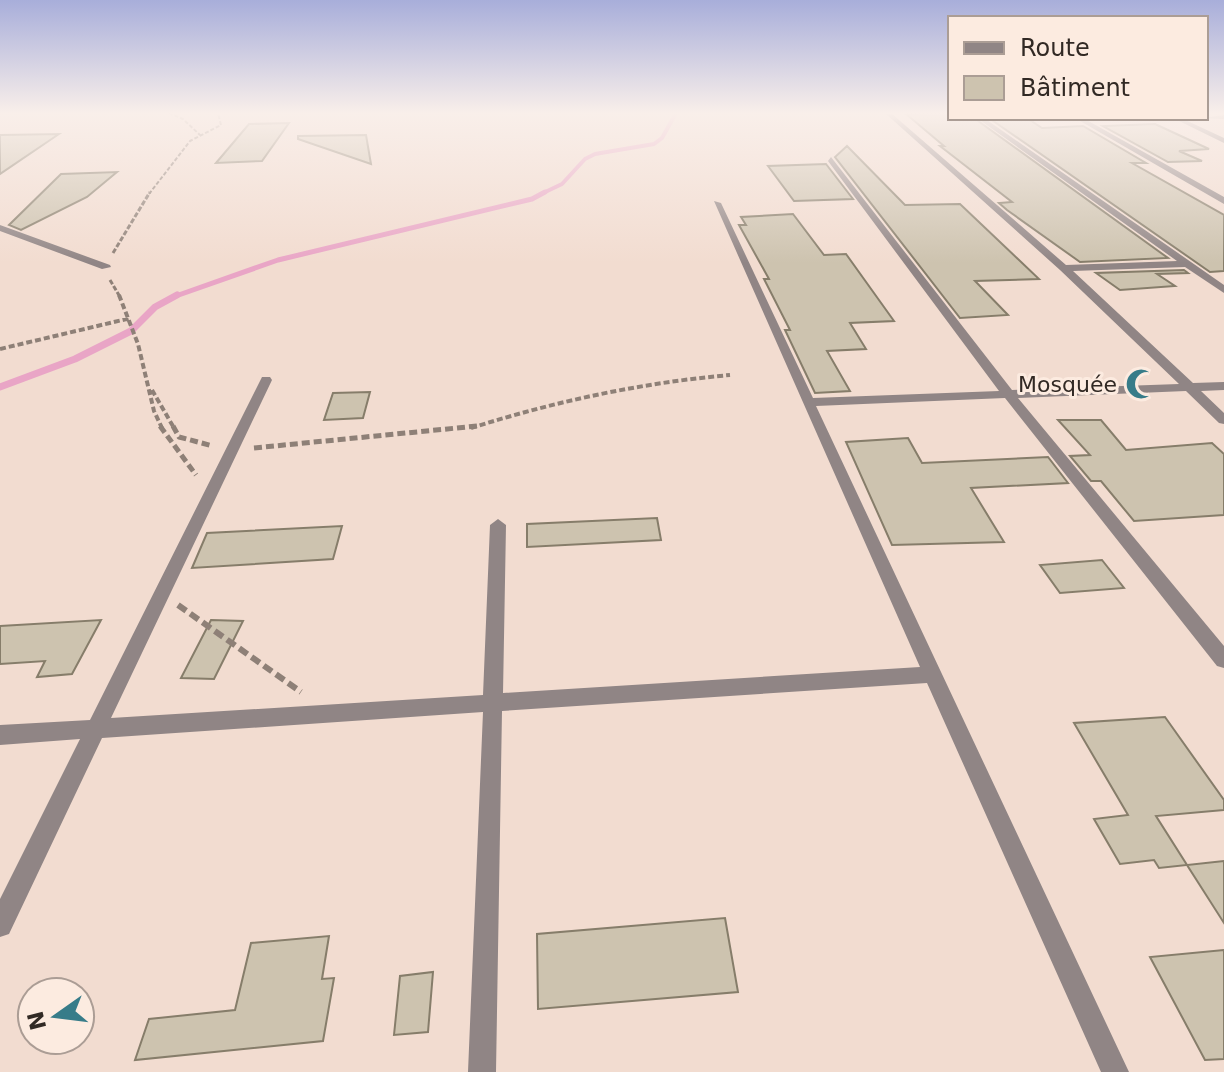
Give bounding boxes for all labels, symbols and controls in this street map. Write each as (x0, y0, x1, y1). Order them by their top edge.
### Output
legend (948, 16, 1208, 120)
text: Route (1020, 34, 1090, 62)
text: Bâtiment (1020, 74, 1130, 102)
mosque icon: Mosquée (1124, 367, 1158, 401)
place label: Mosquée (1018, 372, 1117, 397)
north arrow (16, 976, 96, 1056)
text: N (23, 1009, 51, 1033)

